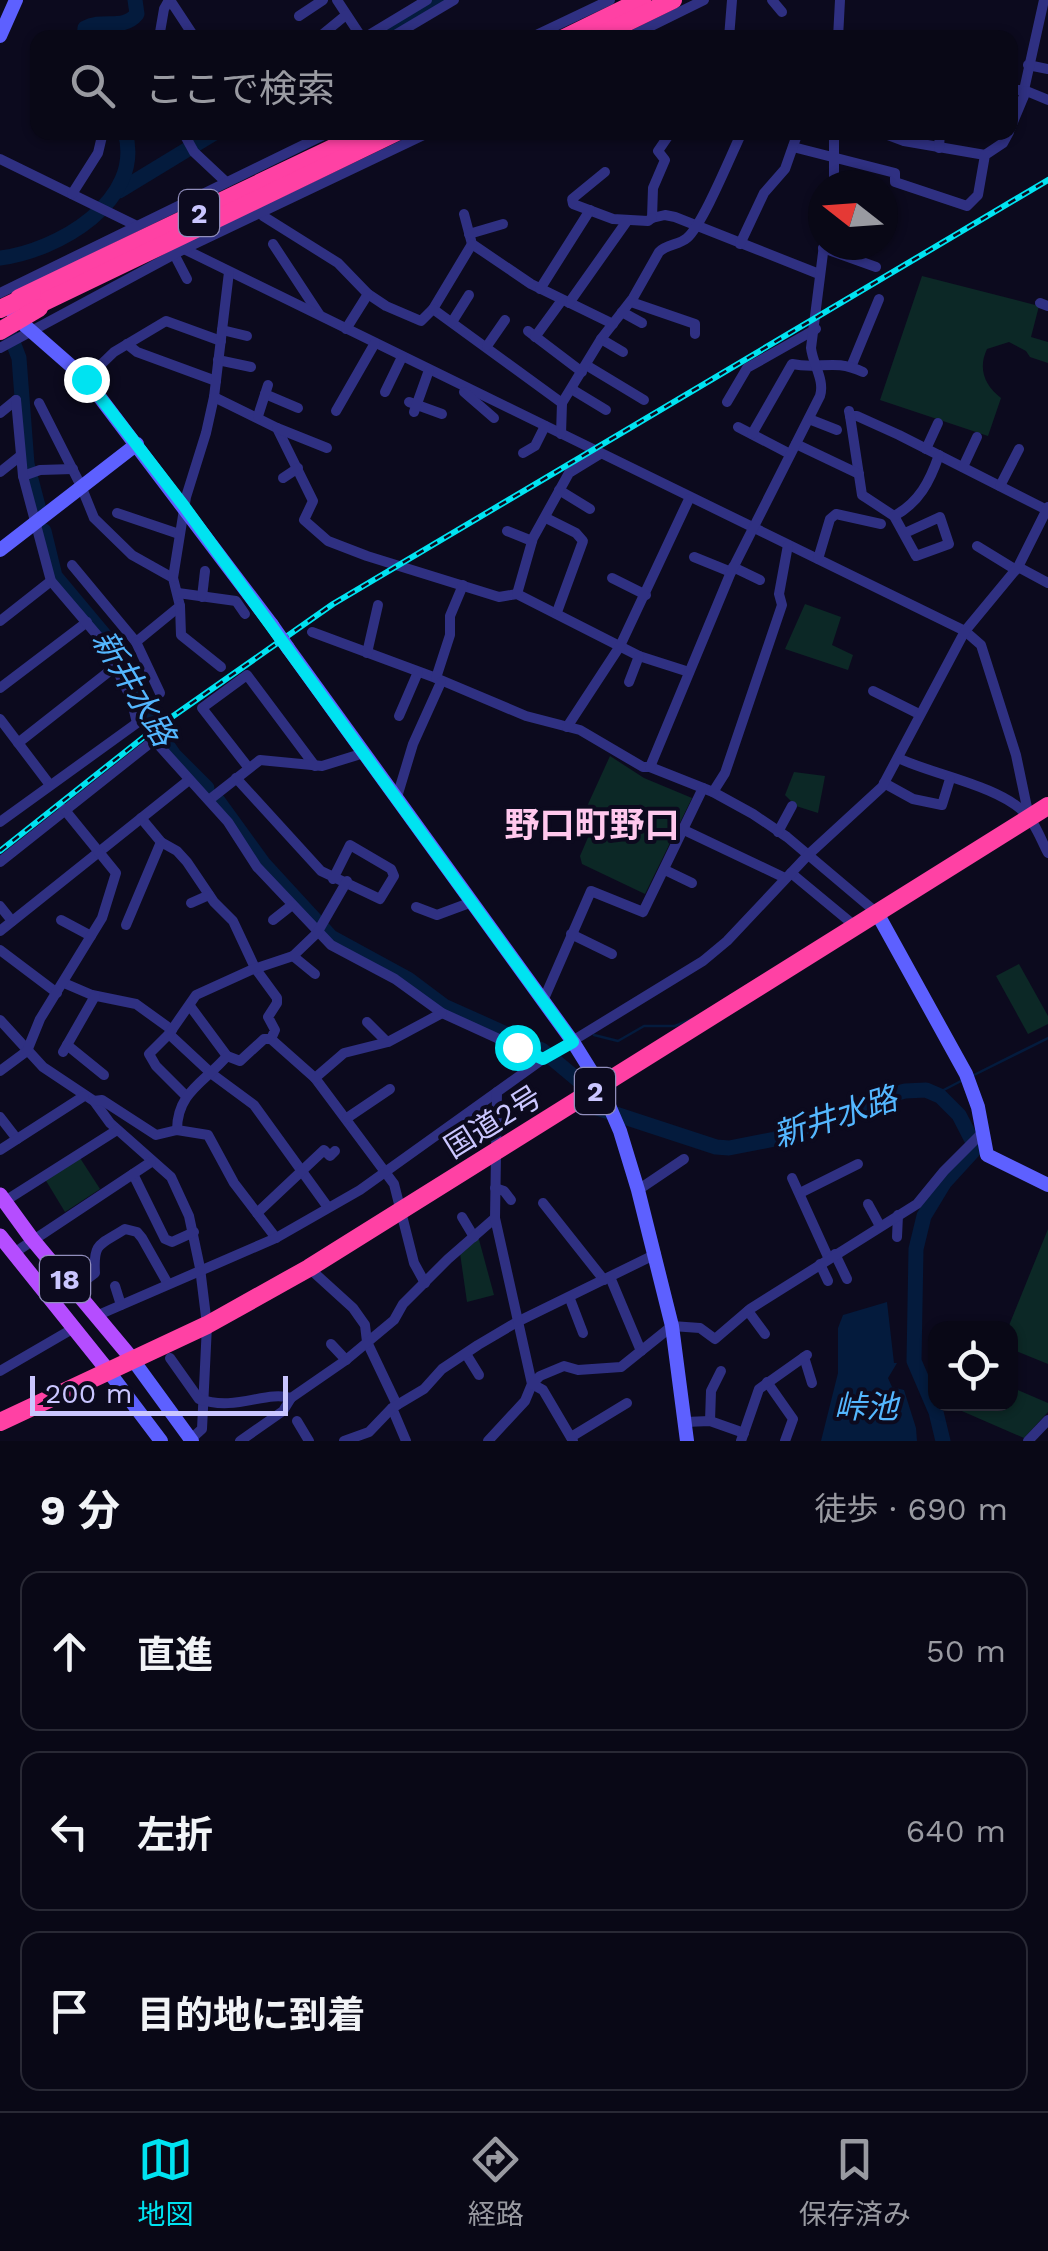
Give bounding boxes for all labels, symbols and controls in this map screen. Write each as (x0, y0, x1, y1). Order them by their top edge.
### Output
search box (30, 30, 1018, 140)
icon: search (65, 58, 120, 113)
text: ここで検索 (145, 67, 335, 111)
north arrow (808, 170, 898, 260)
road number: 2 (179, 190, 219, 236)
route end (64, 357, 110, 403)
water label: 新井水路 (85, 623, 185, 755)
district label: 野口町野口 (504, 804, 680, 846)
route start (495, 1025, 541, 1071)
road number: 2 (575, 1068, 615, 1114)
street label: 国道2号 (438, 1078, 548, 1165)
water label: 新井水路 (768, 1078, 905, 1155)
road number: 18 (40, 1256, 90, 1302)
map controls (928, 1321, 1018, 1411)
button: locate (928, 1321, 1018, 1411)
scale bar (30, 1371, 288, 1416)
text: 200 m (45, 1377, 132, 1410)
water label: 峠池 (834, 1388, 901, 1426)
text: 9 分 (40, 1486, 120, 1535)
text: 徒歩 · 690 m (814, 1490, 1008, 1528)
icon: ahead (42, 1624, 97, 1679)
text: 50 m (926, 1632, 1006, 1670)
text: 直進 (137, 1633, 213, 1677)
icon: left (42, 1804, 97, 1859)
text: 640 m (906, 1812, 1006, 1850)
text: 左折 (137, 1813, 213, 1857)
icon: arrive (42, 1984, 97, 2039)
text: 目的地に到着 (137, 1993, 365, 2037)
tab: 地図 (137, 2132, 193, 2232)
tab: 経路 (468, 2132, 524, 2232)
tab: 保存済み (799, 2132, 911, 2232)

